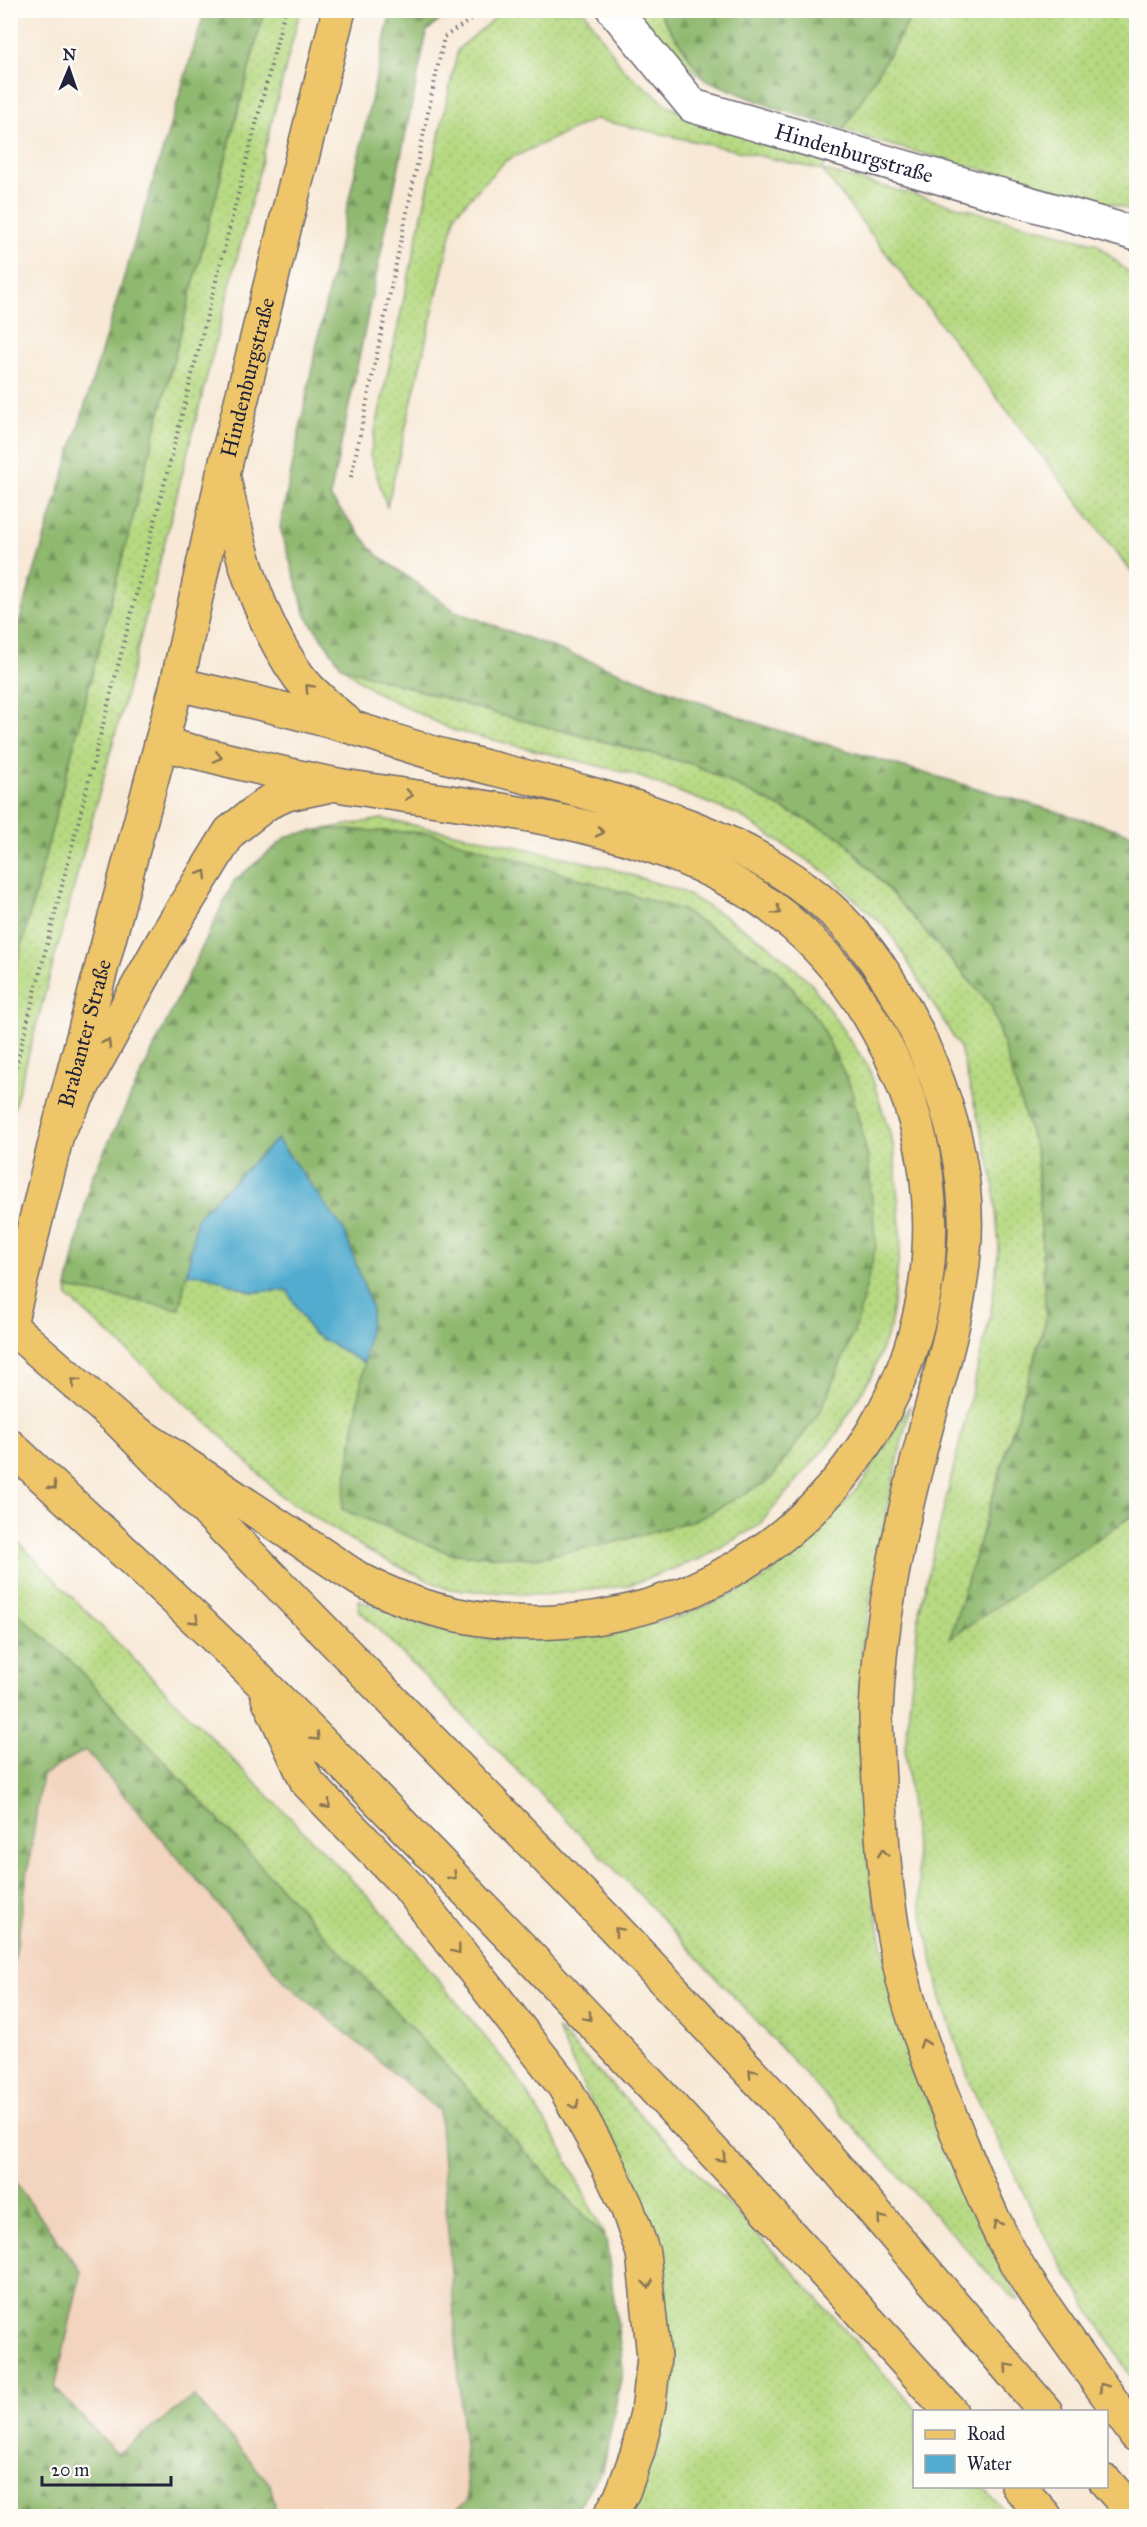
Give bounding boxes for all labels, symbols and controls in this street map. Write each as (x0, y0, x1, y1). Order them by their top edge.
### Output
north arrow (39, 39, 99, 99)
text: N (62, 45, 77, 64)
street label: Hindenburgstraße (771, 117, 936, 189)
street label: Hindenburgstraße (215, 295, 281, 460)
one-way arrow (305, 684, 316, 695)
one-way arrow (212, 750, 222, 763)
one-way arrow (404, 788, 413, 800)
one-way arrow (595, 825, 605, 838)
one-way arrow (196, 870, 207, 880)
one-way arrow (770, 904, 781, 915)
street label: Brabanter Straße (52, 956, 117, 1111)
one-way arrow (100, 1039, 111, 1049)
one-way arrow (71, 1378, 81, 1389)
one-way arrow (46, 1479, 57, 1490)
one-way arrow (189, 1613, 199, 1624)
one-way arrow (308, 1729, 319, 1740)
one-way arrow (320, 1798, 331, 1808)
one-way arrow (877, 1849, 890, 1858)
one-way arrow (445, 1868, 456, 1879)
one-way arrow (614, 1928, 625, 1939)
one-way arrow (450, 1943, 461, 1954)
one-way arrow (580, 2009, 591, 2020)
one-way arrow (919, 2038, 931, 2049)
one-way arrow (748, 2069, 759, 2080)
one-way arrow (568, 2099, 579, 2109)
one-way arrow (715, 2151, 726, 2162)
one-way arrow (877, 2215, 888, 2226)
one-way arrow (993, 2220, 1004, 2230)
one-way arrow (641, 2280, 653, 2289)
one-way arrow (1004, 2363, 1015, 2374)
one-way arrow (1099, 2383, 1110, 2394)
legend (913, 2410, 1108, 2488)
text: Road (967, 2423, 1005, 2445)
scale bar (42, 2449, 171, 2487)
text: Water (967, 2453, 1012, 2475)
text: 20 m (51, 2459, 89, 2481)

